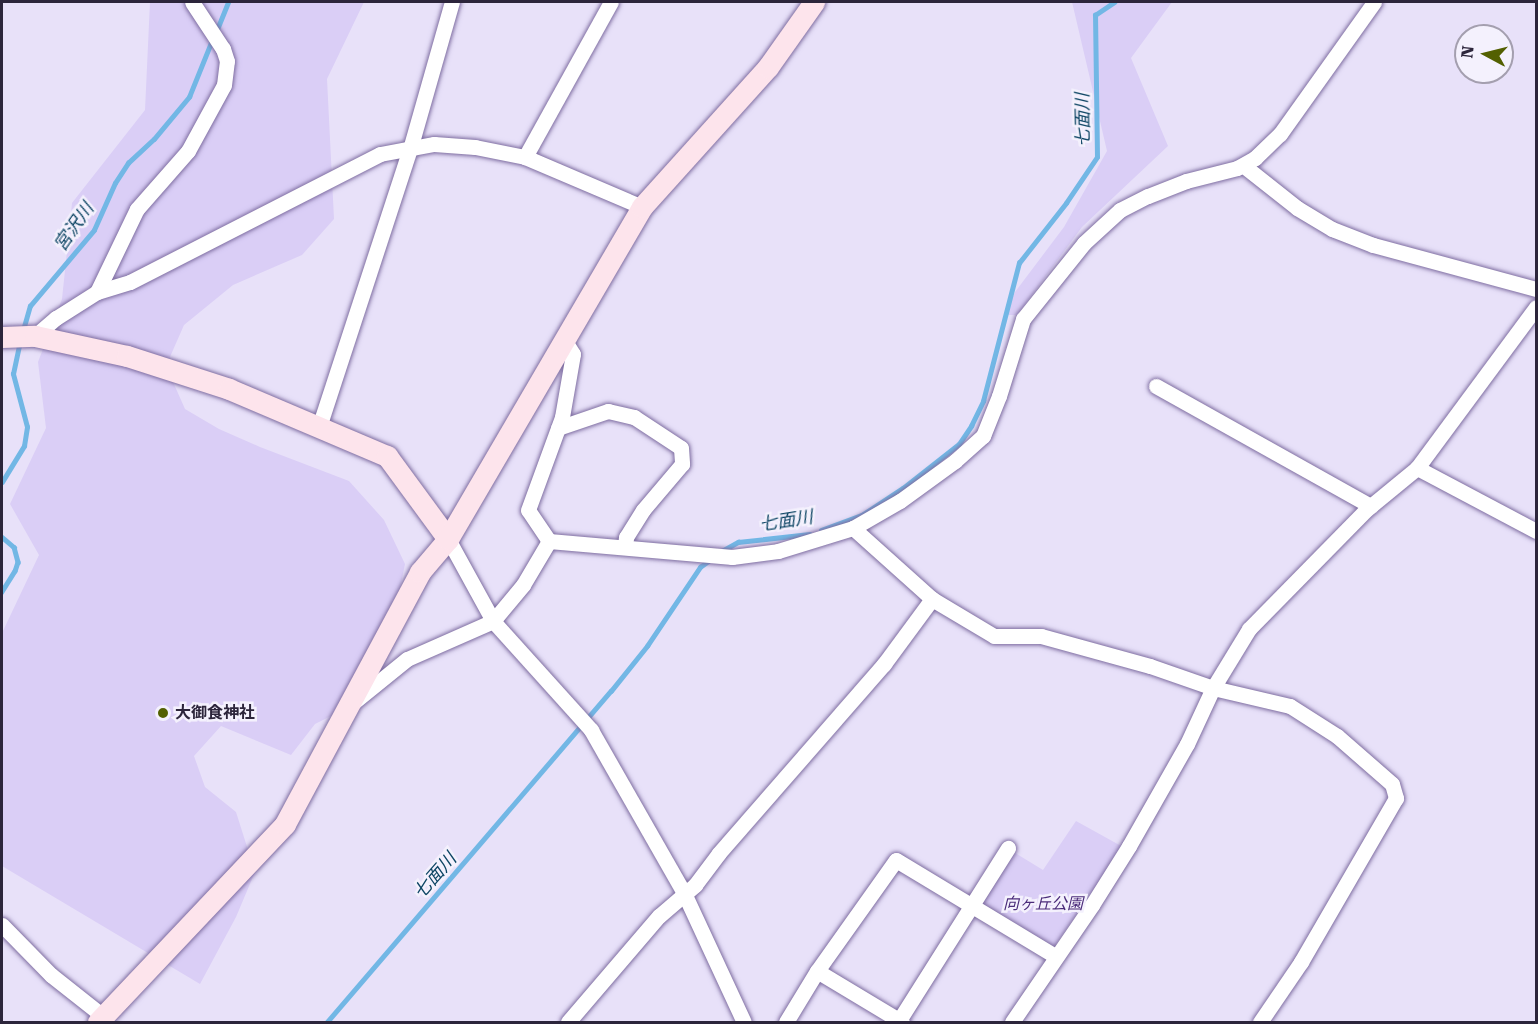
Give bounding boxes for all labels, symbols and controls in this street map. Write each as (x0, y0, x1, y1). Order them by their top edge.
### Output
north arrow (1454, 24, 1514, 84)
text: N (1457, 45, 1478, 59)
water label: 七面川 (1072, 93, 1094, 147)
water label: 宮沢川 (50, 199, 98, 255)
water label: 七面川 (758, 506, 814, 536)
place label: 大御食神社 (175, 703, 255, 723)
marker: 大御食神社 (156, 706, 170, 720)
water label: 七面川 (409, 849, 461, 903)
park label: 向ヶ丘公園 (1003, 894, 1083, 914)

